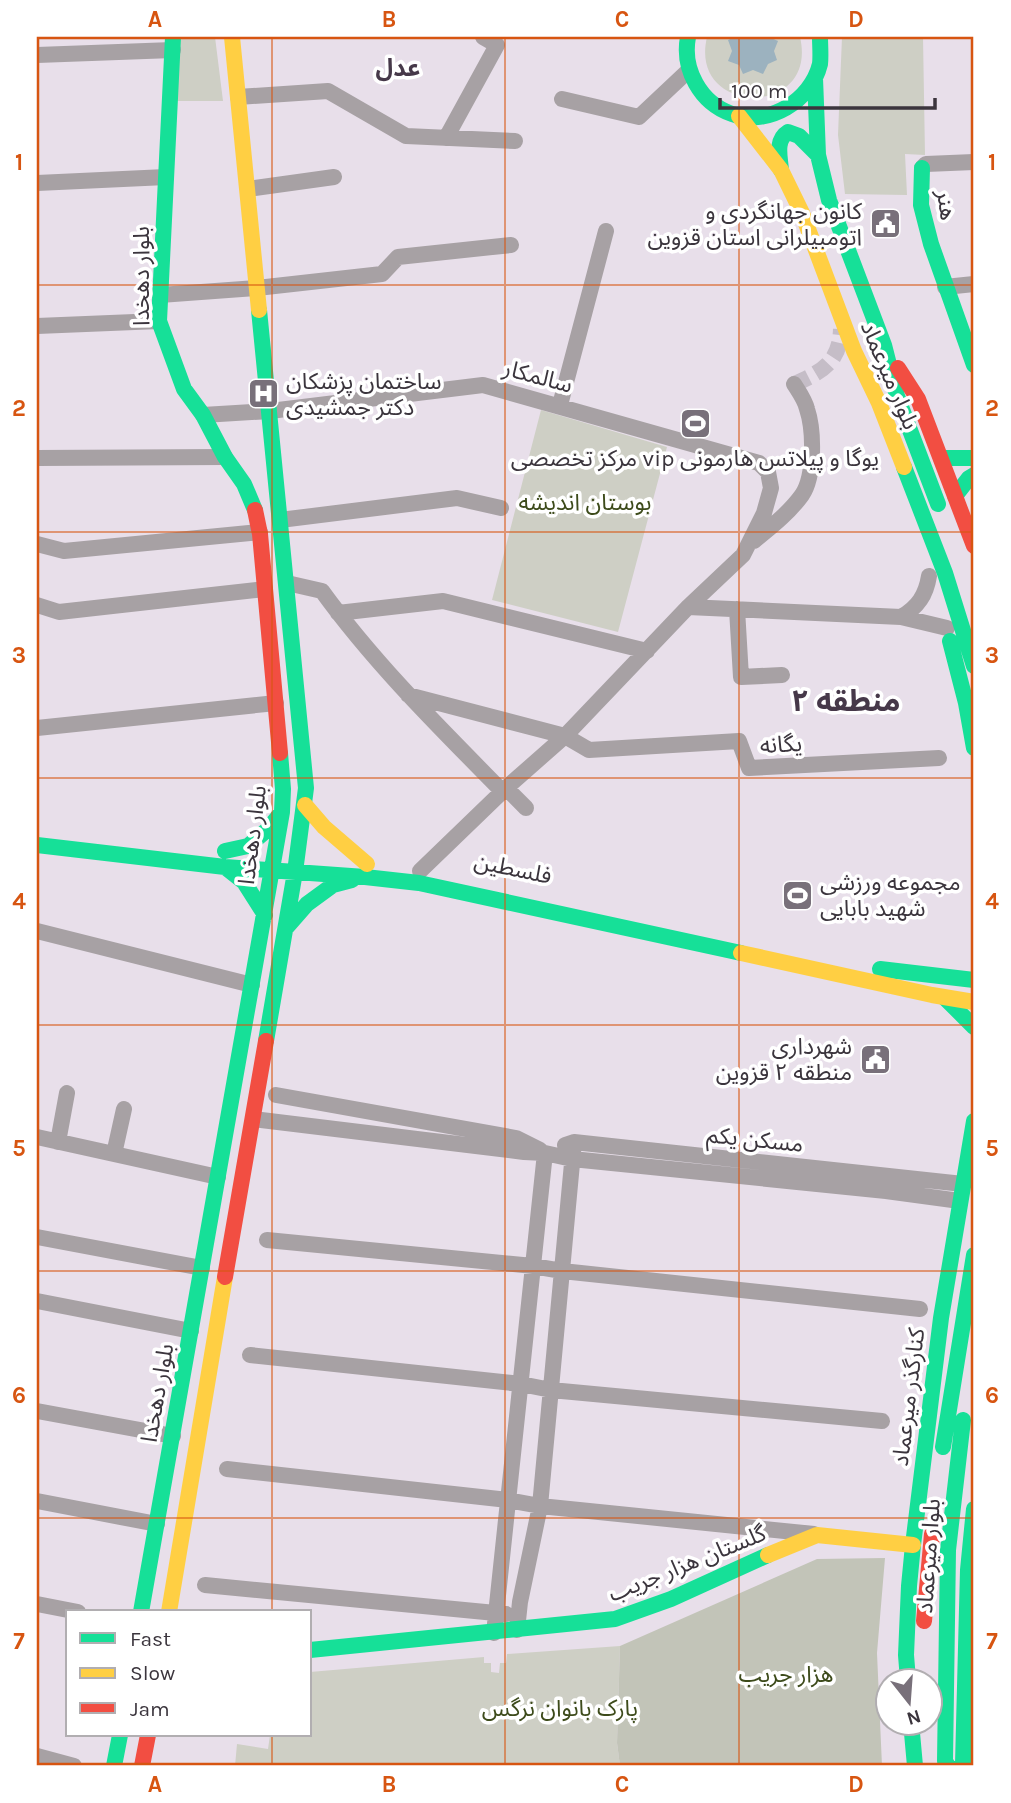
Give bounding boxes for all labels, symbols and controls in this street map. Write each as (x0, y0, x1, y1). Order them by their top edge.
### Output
text: A (148, 6, 162, 33)
text: B (382, 6, 396, 33)
text: C (615, 6, 629, 33)
text: D (848, 6, 864, 33)
district label: عدل (376, 54, 420, 82)
scale bar (720, 66, 936, 110)
text: 100 m (731, 79, 788, 103)
text: 1 (15, 149, 23, 176)
text: 1 (988, 149, 996, 176)
street label: هنر (931, 187, 962, 222)
place label: کانون جهانگردی و اتومبیلرانی استان قزوین (647, 198, 863, 251)
public building icon: کانون جهانگردی و اتومبیلرانی استان قزوین (868, 207, 902, 241)
street label: بلوار دهخدا (128, 226, 155, 326)
street label: بلوار میرعماد (855, 317, 924, 433)
street label: سالمکار (499, 354, 576, 399)
place label: ساختمان پزشکان دکتر جمشیدی (286, 368, 442, 421)
hospital icon: ساختمان پزشکان دکتر جمشیدی (246, 377, 280, 411)
text: 2 (12, 395, 26, 422)
text: 2 (985, 395, 999, 422)
sports icon: مرکز تخصصی vip یوگا و پیلاتس هارمونی (678, 407, 712, 441)
place label: مرکز تخصصی vip یوگا و پیلاتس هارمونی (511, 445, 879, 473)
park label: بوستان اندیشه (518, 489, 652, 516)
text: 3 (12, 642, 26, 669)
text: 3 (985, 642, 999, 669)
district label: منطقه ۲ (791, 683, 901, 719)
street label: یگانه (759, 730, 803, 759)
street label: بلوار دهخدا (233, 784, 272, 886)
street label: فلسطین (472, 847, 554, 890)
place label: مجموعه ورزشی شهید بابایی (820, 869, 961, 922)
sports icon: مجموعه ورزشی شهید بابایی (780, 878, 814, 912)
text: 4 (12, 888, 26, 915)
text: 4 (985, 888, 999, 915)
place label: شهرداری منطقه ۲ قزوین (716, 1033, 852, 1086)
public building icon: شهرداری منطقه ۲ قزوین (858, 1042, 892, 1076)
street label: مسکن یکم (705, 1121, 805, 1161)
text: 5 (12, 1135, 26, 1162)
text: 5 (985, 1135, 999, 1162)
street label: کنارگذر میرعماد (887, 1326, 930, 1468)
street label: بلوار دهخدا (136, 1342, 179, 1445)
text: 6 (12, 1382, 26, 1409)
text: 6 (985, 1382, 999, 1409)
street label: بلوار میرعماد (911, 1498, 946, 1614)
street label: گلستان هزار جریب (604, 1519, 770, 1607)
legend (66, 1610, 312, 1736)
text: Fast (130, 1627, 171, 1651)
text: 7 (13, 1628, 25, 1655)
text: 7 (986, 1628, 998, 1655)
text: Slow (130, 1661, 175, 1685)
park label: هزار جریب (738, 1661, 834, 1688)
north arrow (874, 1666, 944, 1736)
park label: پارک بانوان نرگس (482, 1695, 638, 1723)
text: Jam (130, 1697, 170, 1721)
text: N (904, 1705, 923, 1730)
text: A (148, 1771, 162, 1798)
text: B (382, 1771, 396, 1798)
text: C (615, 1771, 629, 1798)
text: D (848, 1771, 864, 1798)

